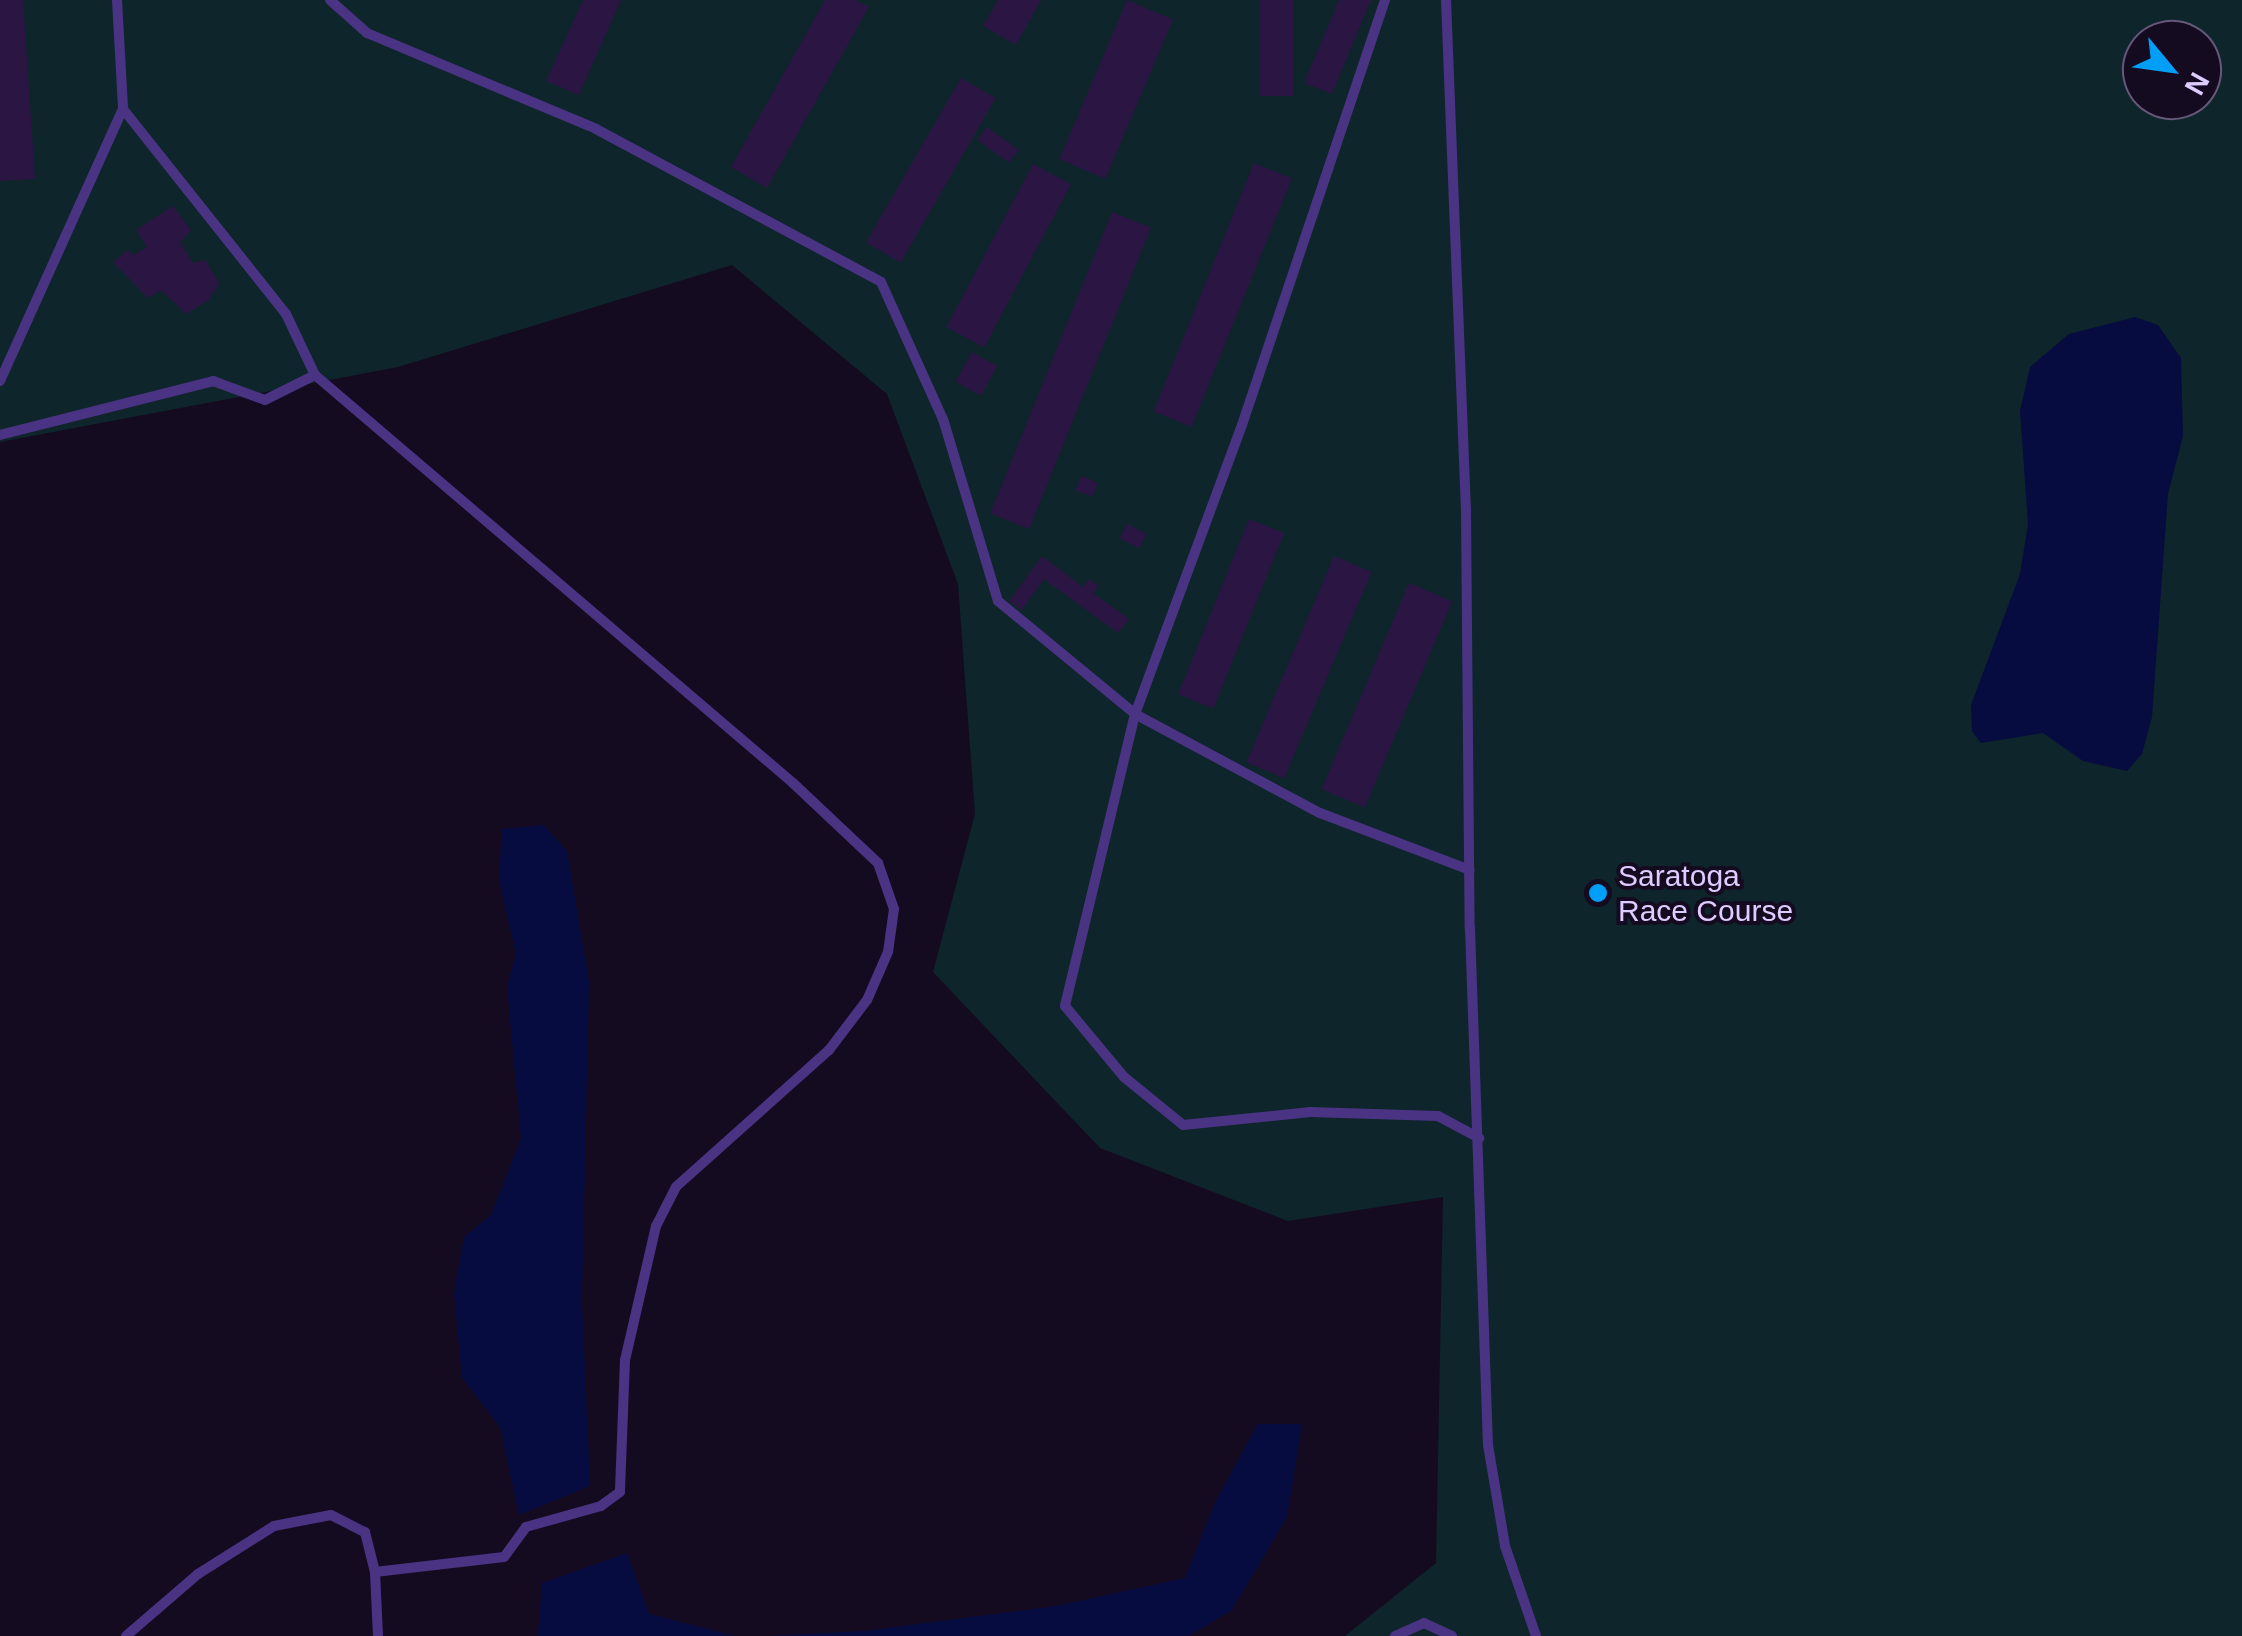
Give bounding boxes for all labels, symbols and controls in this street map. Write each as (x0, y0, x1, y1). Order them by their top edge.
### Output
north arrow (2122, 20, 2222, 120)
text: N (2178, 67, 2215, 100)
place label: Saratoga Race Course (1618, 858, 1793, 928)
marker: Saratoga Race Course (1587, 882, 1609, 904)

